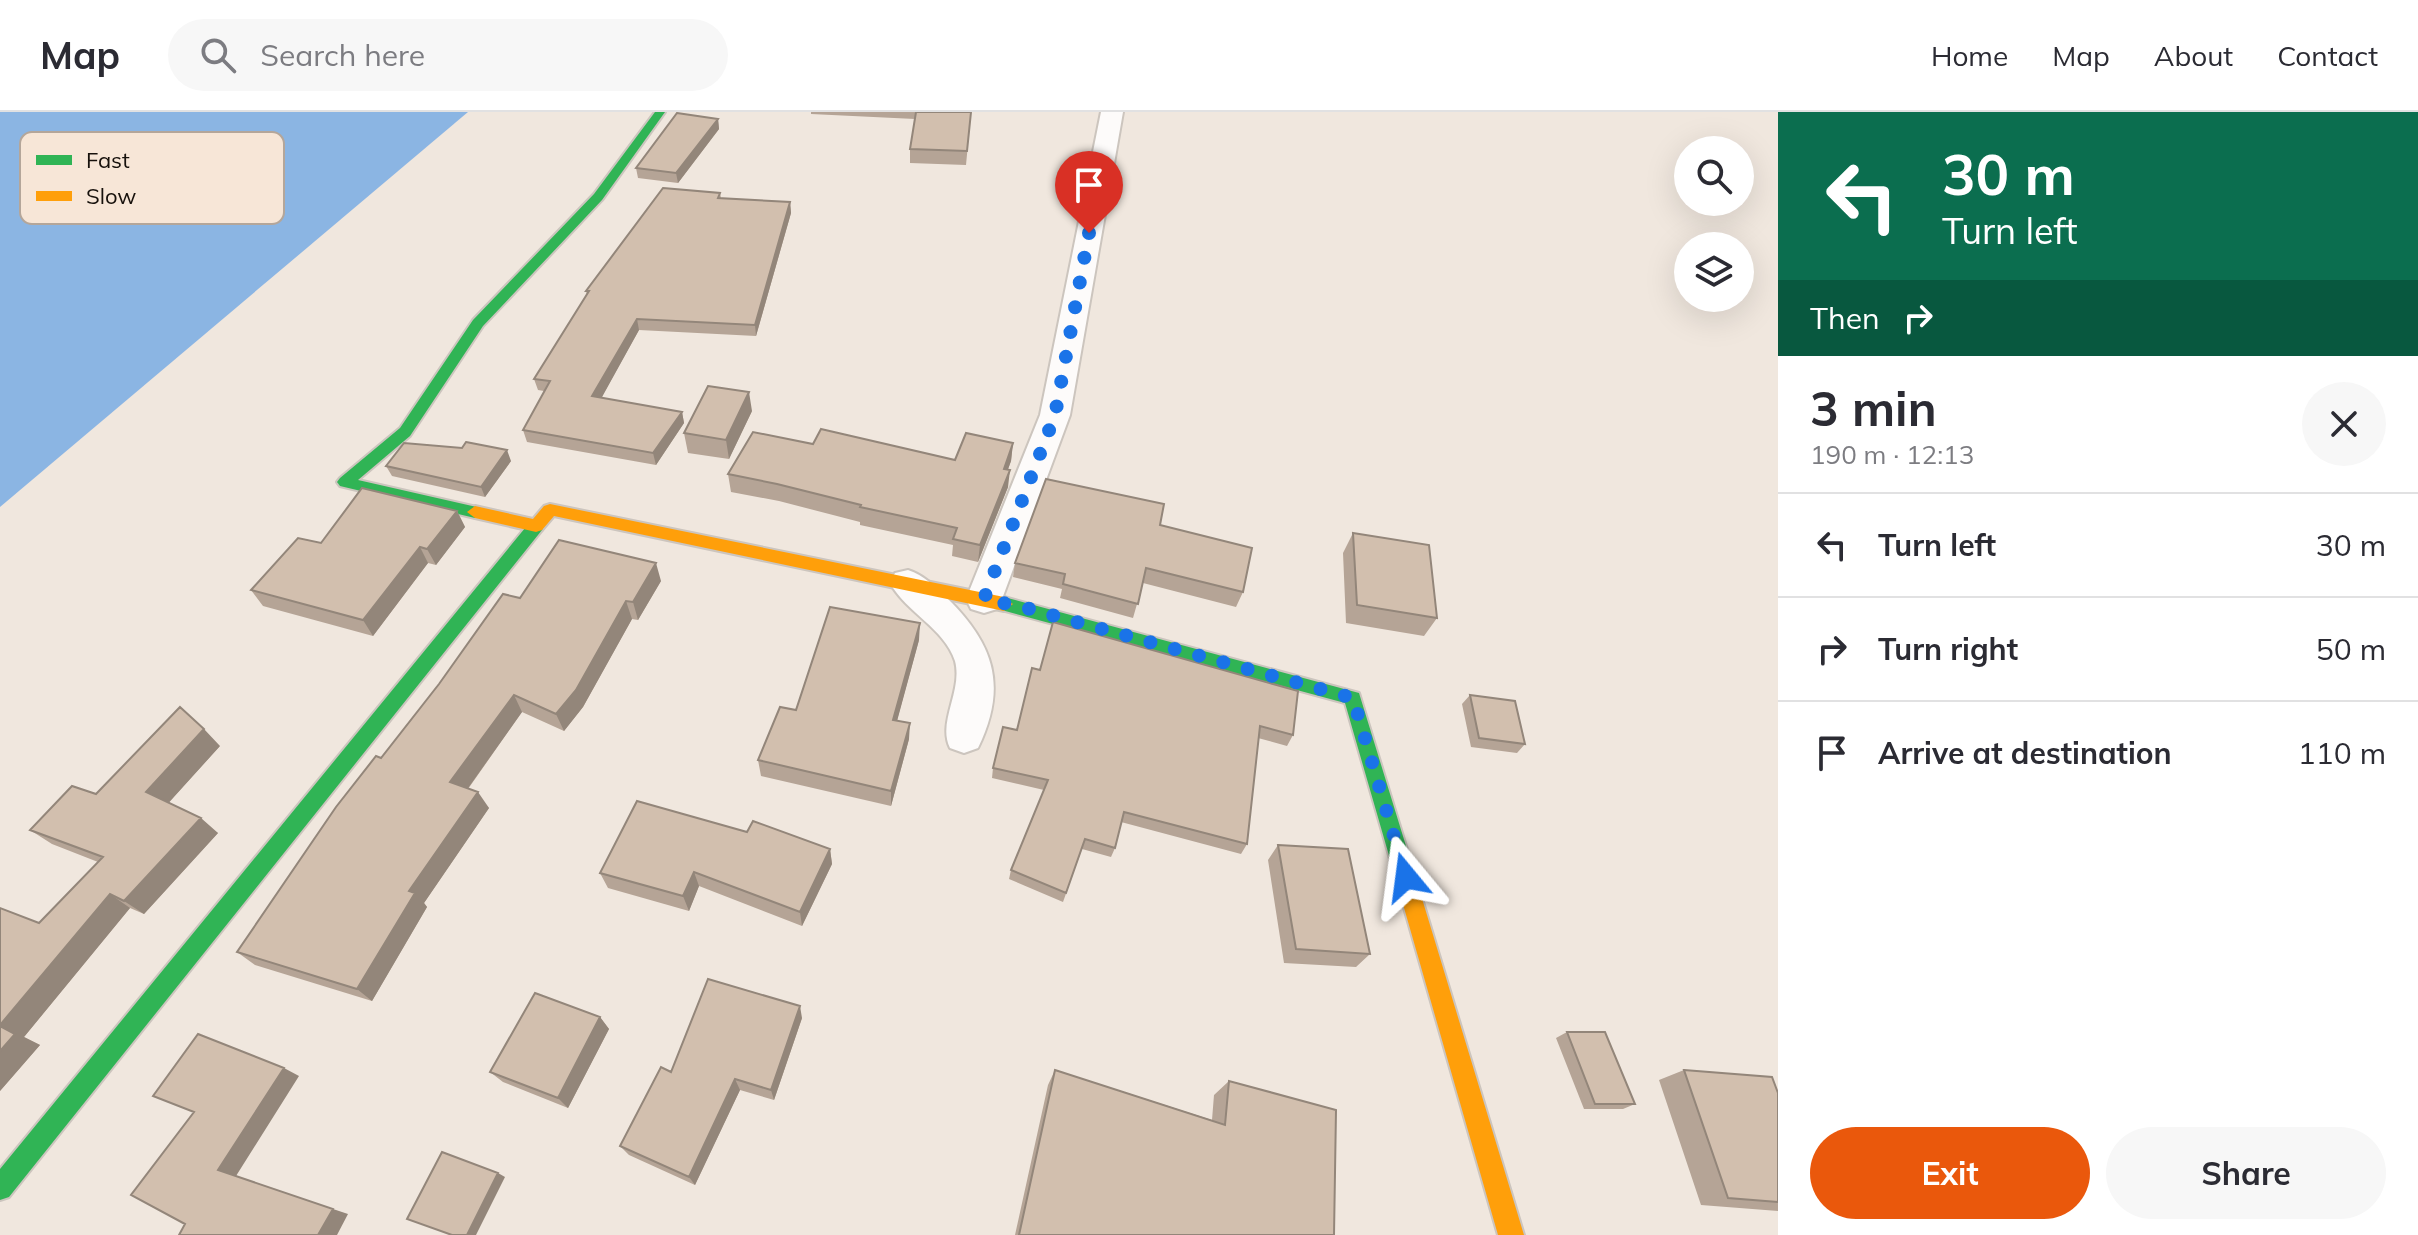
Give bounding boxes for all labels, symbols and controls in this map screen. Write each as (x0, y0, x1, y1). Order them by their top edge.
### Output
search box (168, 19, 728, 91)
text: Map (40, 31, 120, 79)
icon: search (196, 33, 240, 77)
text: Search here (260, 36, 425, 74)
text: Home (1931, 38, 2008, 73)
text: Map (2052, 38, 2110, 73)
text: About (2154, 38, 2233, 73)
text: Contact (2277, 38, 2378, 73)
legend (20, 132, 284, 224)
map controls (1674, 136, 1754, 312)
button: search (1674, 136, 1754, 216)
text: 30 m (1942, 139, 2075, 209)
icon: left (1810, 144, 1914, 248)
text: Fast (86, 146, 130, 174)
pin (1055, 151, 1123, 233)
icon: arrive (1067, 163, 1111, 207)
text: Slow (86, 182, 136, 210)
text: Turn left (1942, 208, 2078, 253)
button: layers (1674, 232, 1754, 312)
icon: right (1896, 296, 1940, 340)
text: Then (1810, 299, 1880, 337)
text: 3 min (1810, 378, 1937, 438)
button: close (2302, 382, 2386, 466)
text: 190 m · 12:13 (1810, 438, 1974, 471)
icon: left (1810, 523, 1854, 567)
text: Turn left (1878, 526, 1996, 564)
text: 30 m (2316, 526, 2386, 564)
icon: right (1810, 627, 1854, 671)
text: Turn right (1878, 630, 2018, 668)
text: 50 m (2316, 630, 2386, 668)
icon: arrive (1810, 731, 1854, 775)
text: Arrive at destination (1878, 734, 2172, 772)
text: 110 m (2298, 734, 2386, 772)
position arrow (1364, 835, 1448, 919)
button: Exit (1810, 1127, 2090, 1219)
button: Share (2106, 1127, 2386, 1219)

